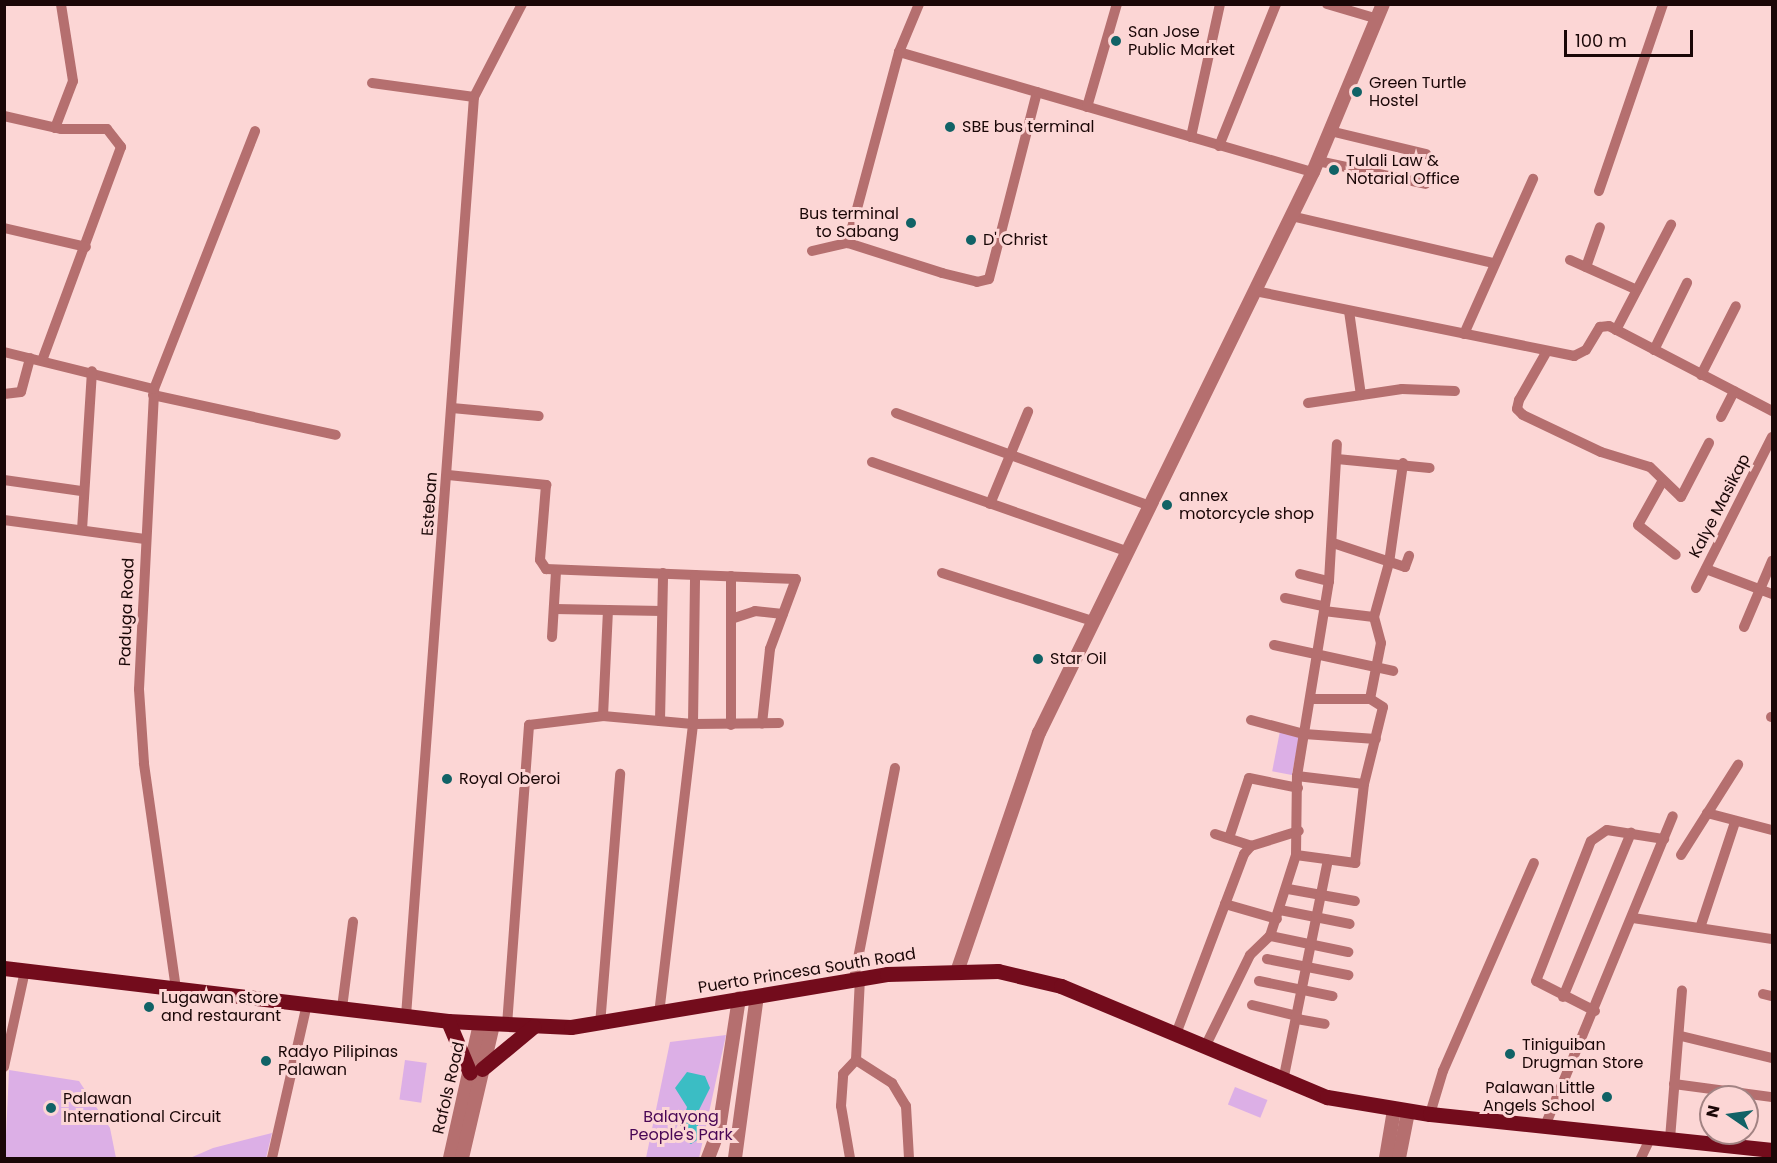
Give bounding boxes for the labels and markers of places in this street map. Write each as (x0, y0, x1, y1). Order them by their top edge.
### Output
place label: San Jose Public Market (1128, 22, 1235, 60)
marker: San Jose Public Market (1109, 34, 1123, 48)
place label: Green Turtle Hostel (1369, 73, 1466, 111)
marker: Green Turtle Hostel (1350, 85, 1364, 99)
place label: SBE bus terminal (962, 117, 1094, 137)
marker: SBE bus terminal (943, 120, 957, 134)
place label: Tulali Law & Notarial Office (1346, 151, 1460, 189)
marker: Tulali Law & Notarial Office (1327, 163, 1341, 177)
place label: Bus terminal to Sabang (799, 204, 899, 242)
marker: Bus terminal to Sabang (904, 216, 918, 230)
place label: D' Christ (983, 230, 1048, 250)
marker: D' Christ (964, 233, 978, 247)
place label: annex motorcycle shop (1179, 486, 1314, 524)
marker: annex motorcycle shop (1160, 498, 1174, 512)
place label: Star Oil (1050, 649, 1107, 669)
marker: Star Oil (1031, 652, 1045, 666)
place label: Royal Oberoi (459, 769, 560, 789)
marker: Royal Oberoi (440, 772, 454, 786)
place label: Lugawan store and restaurant (161, 988, 281, 1026)
marker: Lugawan store and restaurant (142, 1000, 156, 1014)
place label: Tiniguiban Drugman Store (1522, 1035, 1643, 1073)
place label: Radyo Pilipinas Palawan (278, 1042, 398, 1080)
marker: Tiniguiban Drugman Store (1503, 1047, 1517, 1061)
marker: Radyo Pilipinas Palawan (259, 1054, 273, 1068)
place label: Palawan Little Angels School (1483, 1078, 1595, 1116)
place label: Palawan International Circuit (63, 1089, 221, 1127)
marker: Palawan Little Angels School (1600, 1090, 1614, 1104)
marker: Palawan International Circuit (44, 1101, 58, 1115)

